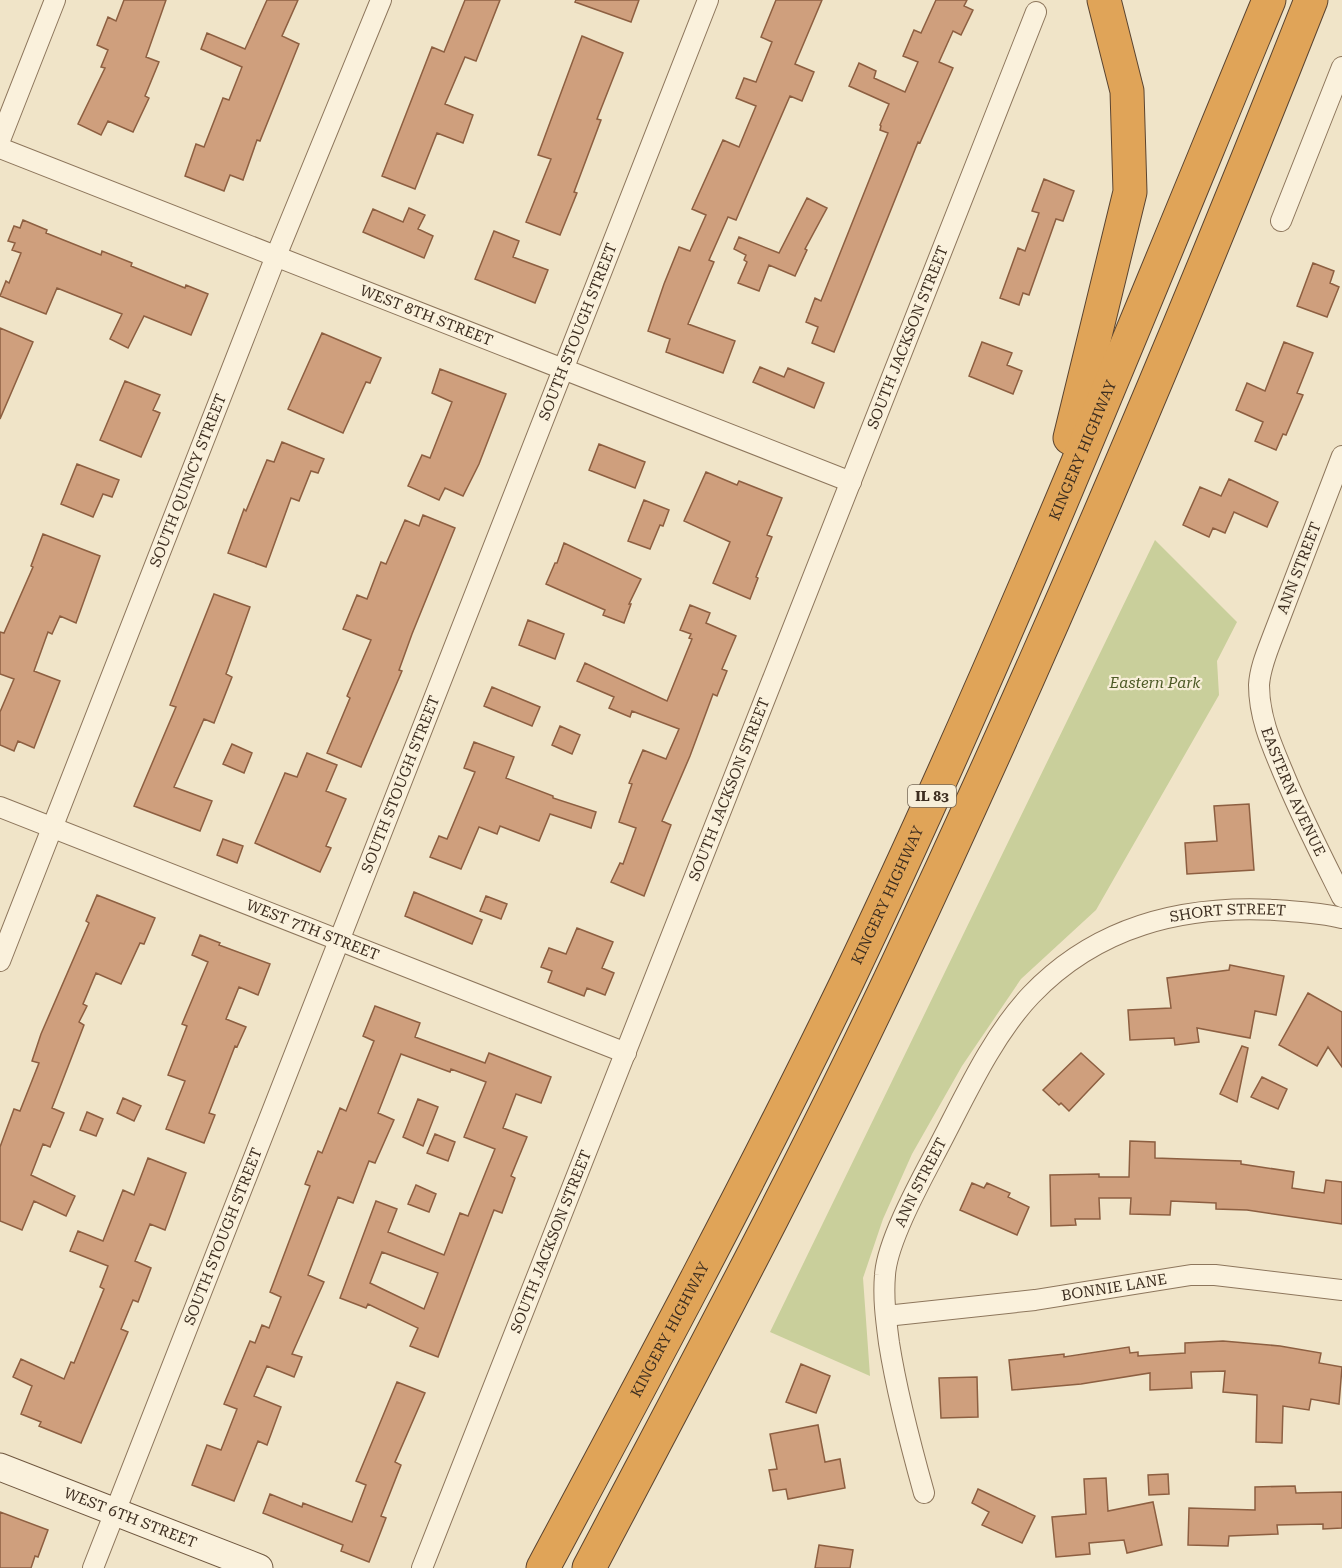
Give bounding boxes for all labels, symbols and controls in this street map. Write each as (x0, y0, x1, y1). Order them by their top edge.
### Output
street label: SOUTH STOUGH STREET (535, 240, 621, 423)
street label: SOUTH JACKSON STREET (863, 243, 952, 431)
street label: WEST 8TH STREET (357, 281, 495, 350)
street label: KINGERY HIGHWAY (1045, 377, 1121, 523)
street label: SOUTH QUINCY STREET (146, 391, 230, 570)
street label: ANN STREET (1273, 520, 1325, 616)
park label: Eastern Park (1109, 674, 1201, 692)
street label: SOUTH STOUGH STREET (358, 693, 443, 875)
street label: SOUTH JACKSON STREET (685, 695, 773, 884)
street label: EASTERN AVENUE (1257, 725, 1329, 859)
road number: IL 83 (908, 785, 956, 807)
street label: KINGERY HIGHWAY (848, 823, 928, 967)
street label: WEST 7TH STREET (244, 896, 382, 964)
street label: SHORT STREET (1168, 900, 1287, 926)
street label: ANN STREET (891, 1135, 951, 1230)
street label: SOUTH STOUGH STREET (180, 1145, 266, 1328)
street label: SOUTH JACKSON STREET (507, 1147, 595, 1336)
street label: KINGERY HIGHWAY (627, 1258, 713, 1400)
street label: BONNIE LANE (1060, 1270, 1168, 1305)
street label: WEST 6TH STREET (61, 1484, 200, 1552)

